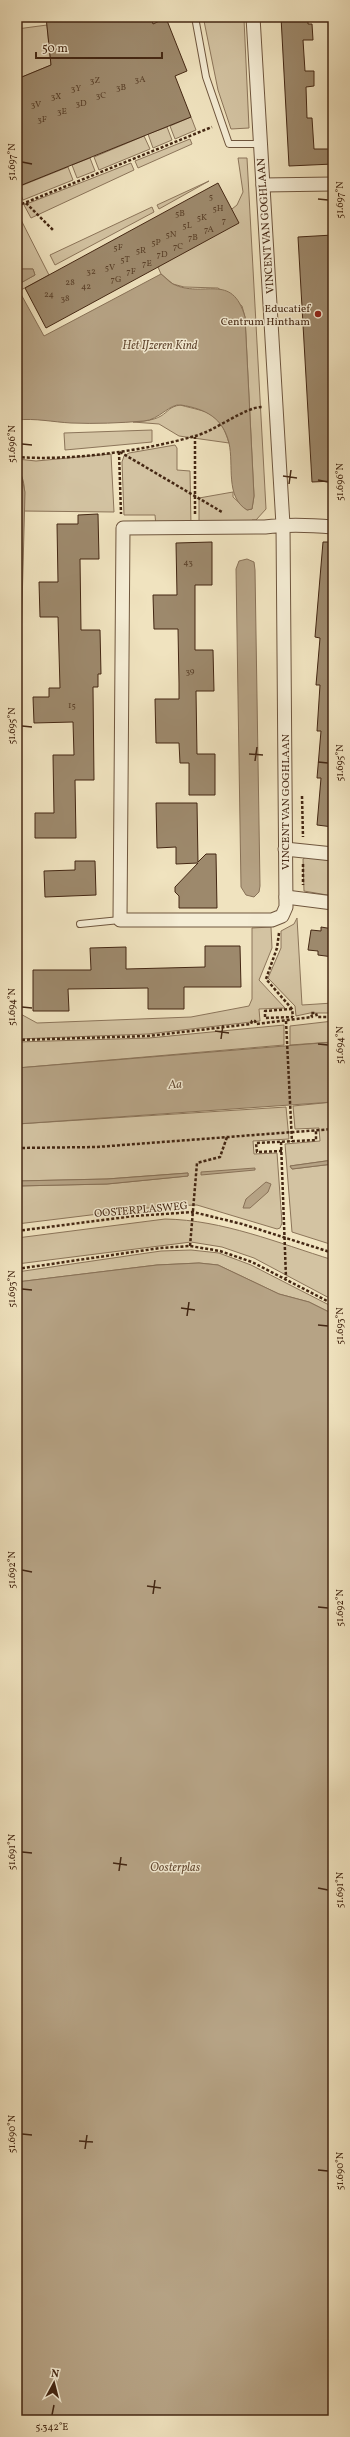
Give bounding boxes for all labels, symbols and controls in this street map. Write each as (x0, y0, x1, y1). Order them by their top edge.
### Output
scale bar (36, 34, 162, 60)
text: 50 m (42, 41, 68, 57)
house number: 3A (135, 73, 146, 86)
house number: 3Z (90, 74, 100, 87)
house number: 3B (116, 81, 126, 94)
house number: 3Y (71, 82, 81, 95)
house number: 3C (96, 89, 106, 102)
house number: 3X (51, 90, 61, 103)
house number: 3D (75, 97, 87, 110)
house number: 3V (31, 98, 41, 111)
house number: 3E (57, 105, 68, 118)
house number: 3F (37, 113, 47, 126)
text: 51.697°N (5, 143, 19, 181)
street label: VINCENT VAN GOGHLAAN (254, 158, 279, 294)
text: 51.697°N (333, 181, 347, 219)
house number: 5 (209, 190, 213, 203)
house number: 5H (212, 202, 224, 215)
house number: 5B (175, 207, 185, 220)
house number: 5K (197, 211, 207, 224)
house number: 7 (222, 214, 226, 227)
house number: 5L (182, 219, 192, 232)
house number: 7A (204, 223, 215, 236)
house number: 5N (165, 228, 177, 241)
house number: 7B (188, 231, 198, 244)
house number: 5P (151, 236, 161, 249)
house number: 7C (173, 240, 183, 253)
house number: 5F (113, 241, 123, 254)
house number: 5R (136, 244, 146, 257)
house number: 7D (157, 248, 168, 261)
house number: 5T (120, 253, 131, 266)
house number: 7E (142, 257, 152, 270)
house number: 5V (105, 261, 115, 274)
house number: 32 (86, 265, 96, 278)
house number: 7F (126, 265, 136, 278)
house number: 7G (111, 273, 121, 286)
house number: 28 (65, 276, 75, 289)
house number: 42 (81, 280, 91, 293)
house number: 24 (44, 288, 54, 301)
house number: 38 (60, 292, 70, 305)
place label: Educatief Centrum Hintham (221, 302, 311, 330)
marker: Educatief Centrum Hintham (313, 309, 323, 319)
water label: Het IJzeren Kind (122, 338, 198, 354)
text: 51.696°N (5, 424, 19, 463)
text: 51.696°N (333, 462, 347, 501)
house number: 43 (183, 556, 193, 569)
house number: 39 (185, 665, 195, 678)
house number: 15 (68, 699, 76, 712)
text: 51.695°N (5, 707, 19, 745)
street label: VINCENT VAN GOGHLAAN (279, 734, 294, 870)
text: 51.695°N (333, 744, 347, 782)
text: 51.694°N (5, 987, 19, 1026)
text: 51.694°N (333, 1025, 347, 1064)
water label: Aa (167, 1077, 183, 1094)
street label: OOSTERPLASWEG (94, 1199, 189, 1222)
text: 51.693°N (5, 1270, 19, 1308)
text: 51.693°N (333, 1307, 347, 1345)
text: 51.692°N (5, 1551, 19, 1589)
text: 51.692°N (333, 1589, 347, 1627)
text: 51.691°N (5, 1833, 19, 1870)
water label: Oosterplas (150, 1860, 201, 1876)
text: 51.691°N (333, 1871, 347, 1908)
text: 51.690°N (5, 2114, 19, 2153)
text: 51.690°N (333, 2151, 347, 2190)
north arrow (34, 2363, 74, 2403)
text: N (50, 2367, 60, 2382)
text: 5.342°E (36, 2420, 68, 2434)

